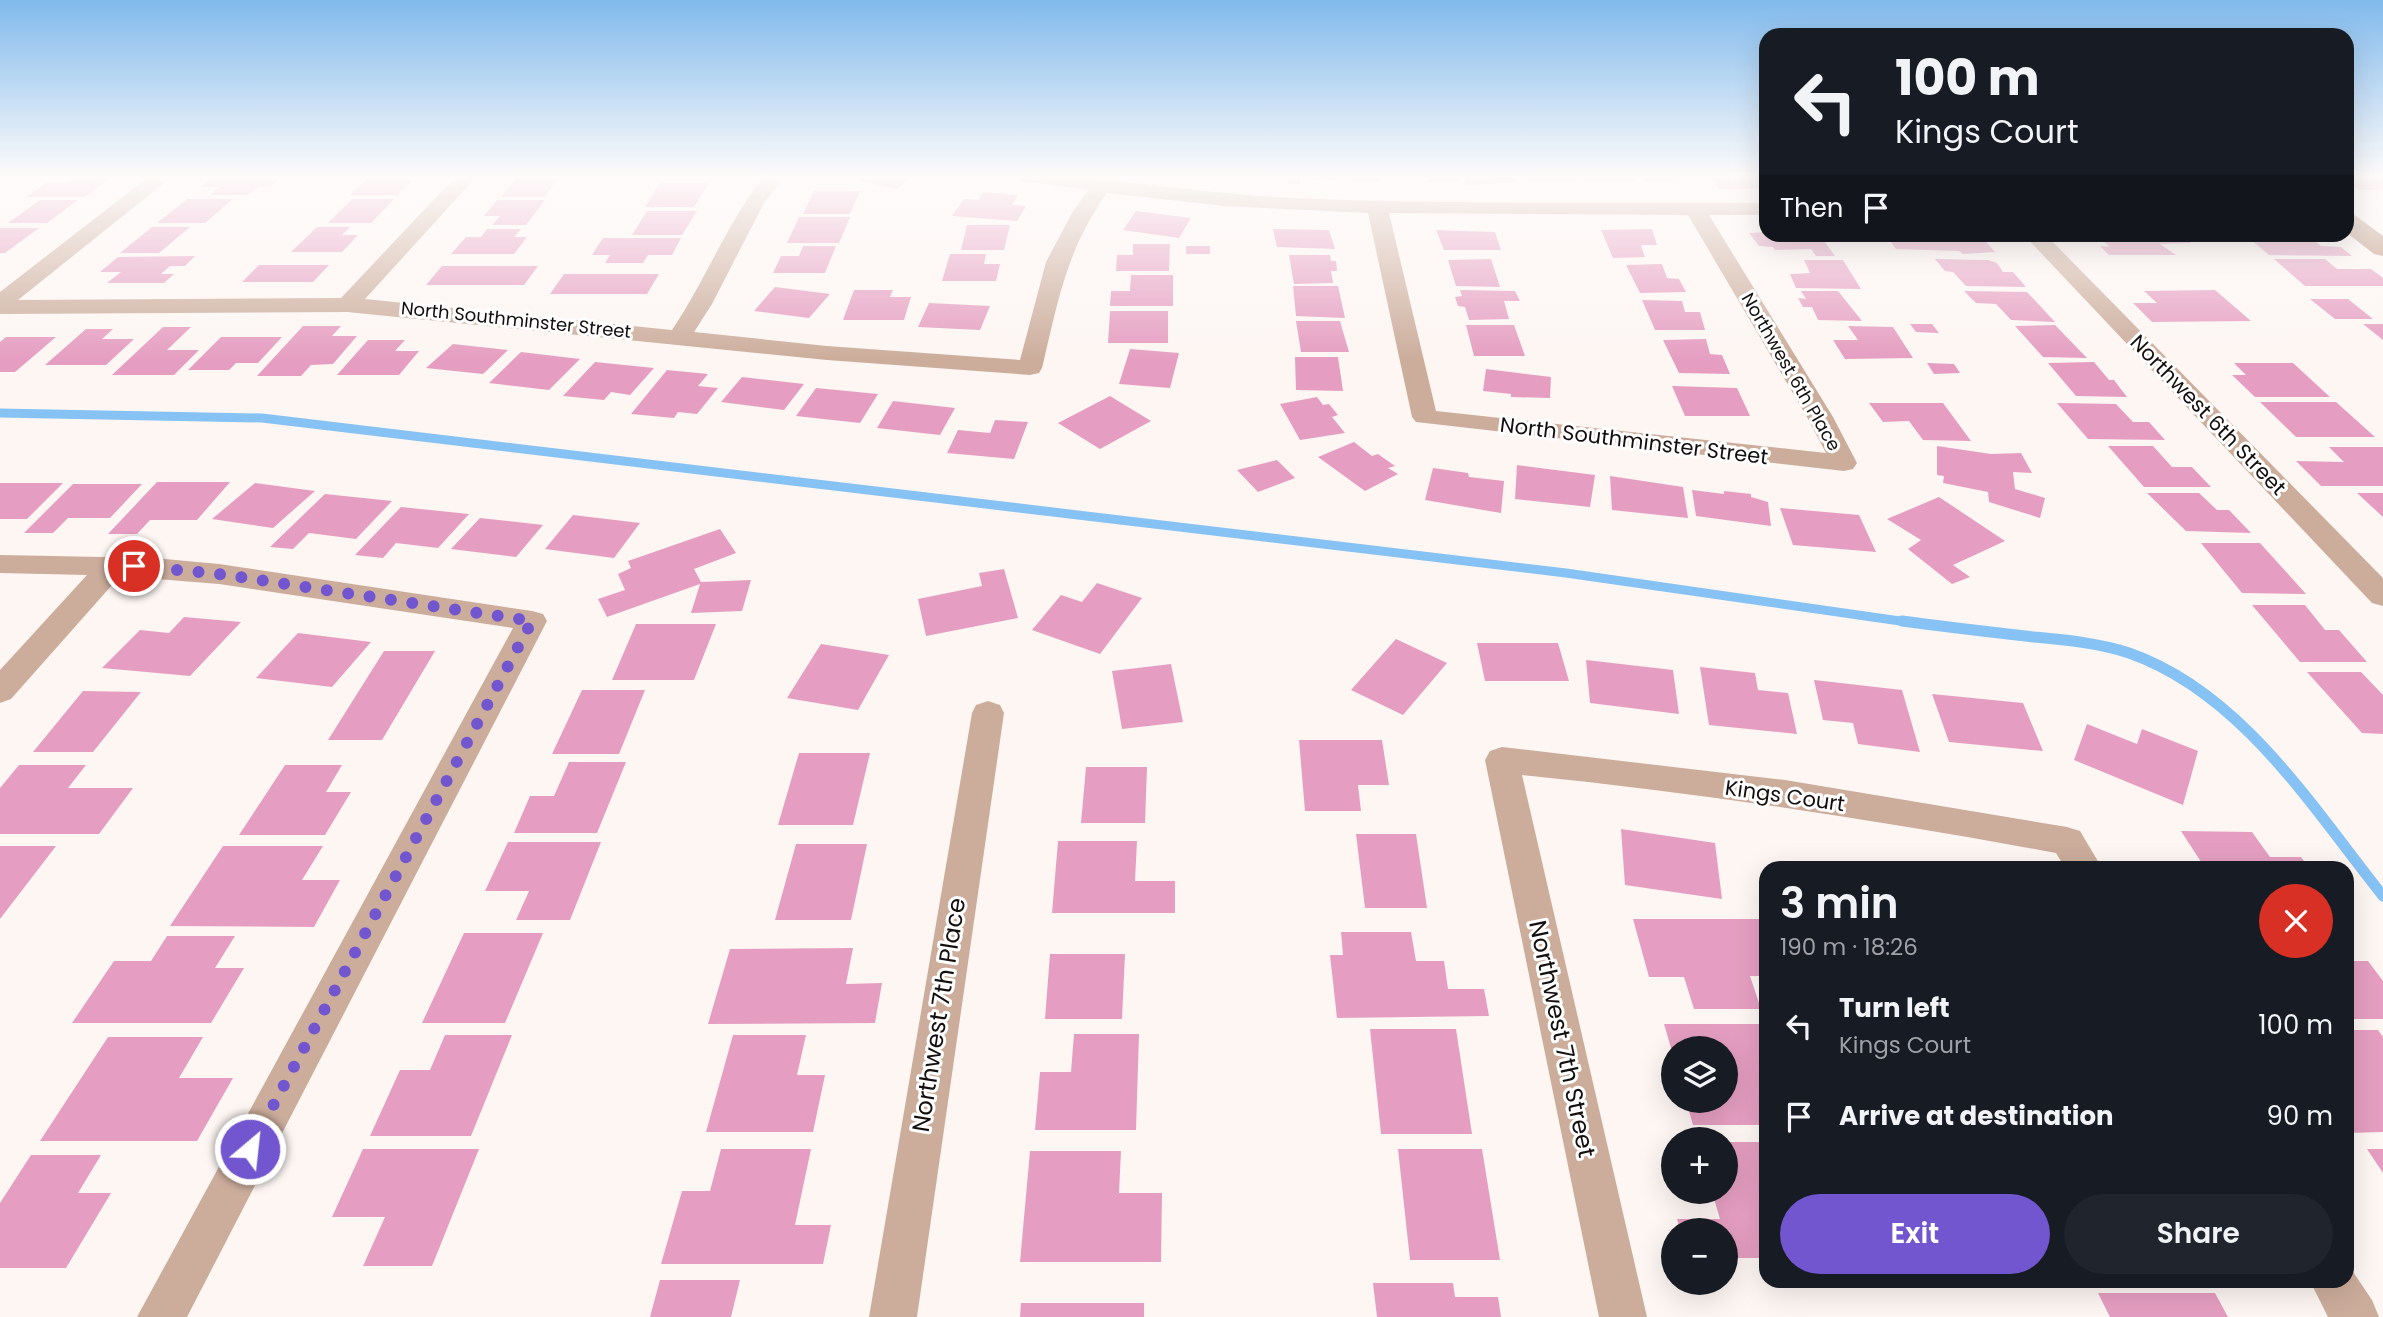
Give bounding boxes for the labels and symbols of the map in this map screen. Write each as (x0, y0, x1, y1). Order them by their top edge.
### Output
street label: Northwest 6th Place (1736, 288, 1847, 456)
street label: North Southminster Street (400, 295, 632, 344)
street label: Northwest 6th Street (2124, 328, 2293, 501)
street label: North Southminster Street (1498, 410, 1770, 471)
pin (104, 536, 164, 596)
street label: Kings Court (1723, 773, 1847, 818)
street label: Northwest 7th Place (904, 896, 973, 1134)
street label: Northwest 7th Street (1521, 917, 1604, 1160)
position arrow (213, 1112, 287, 1186)

